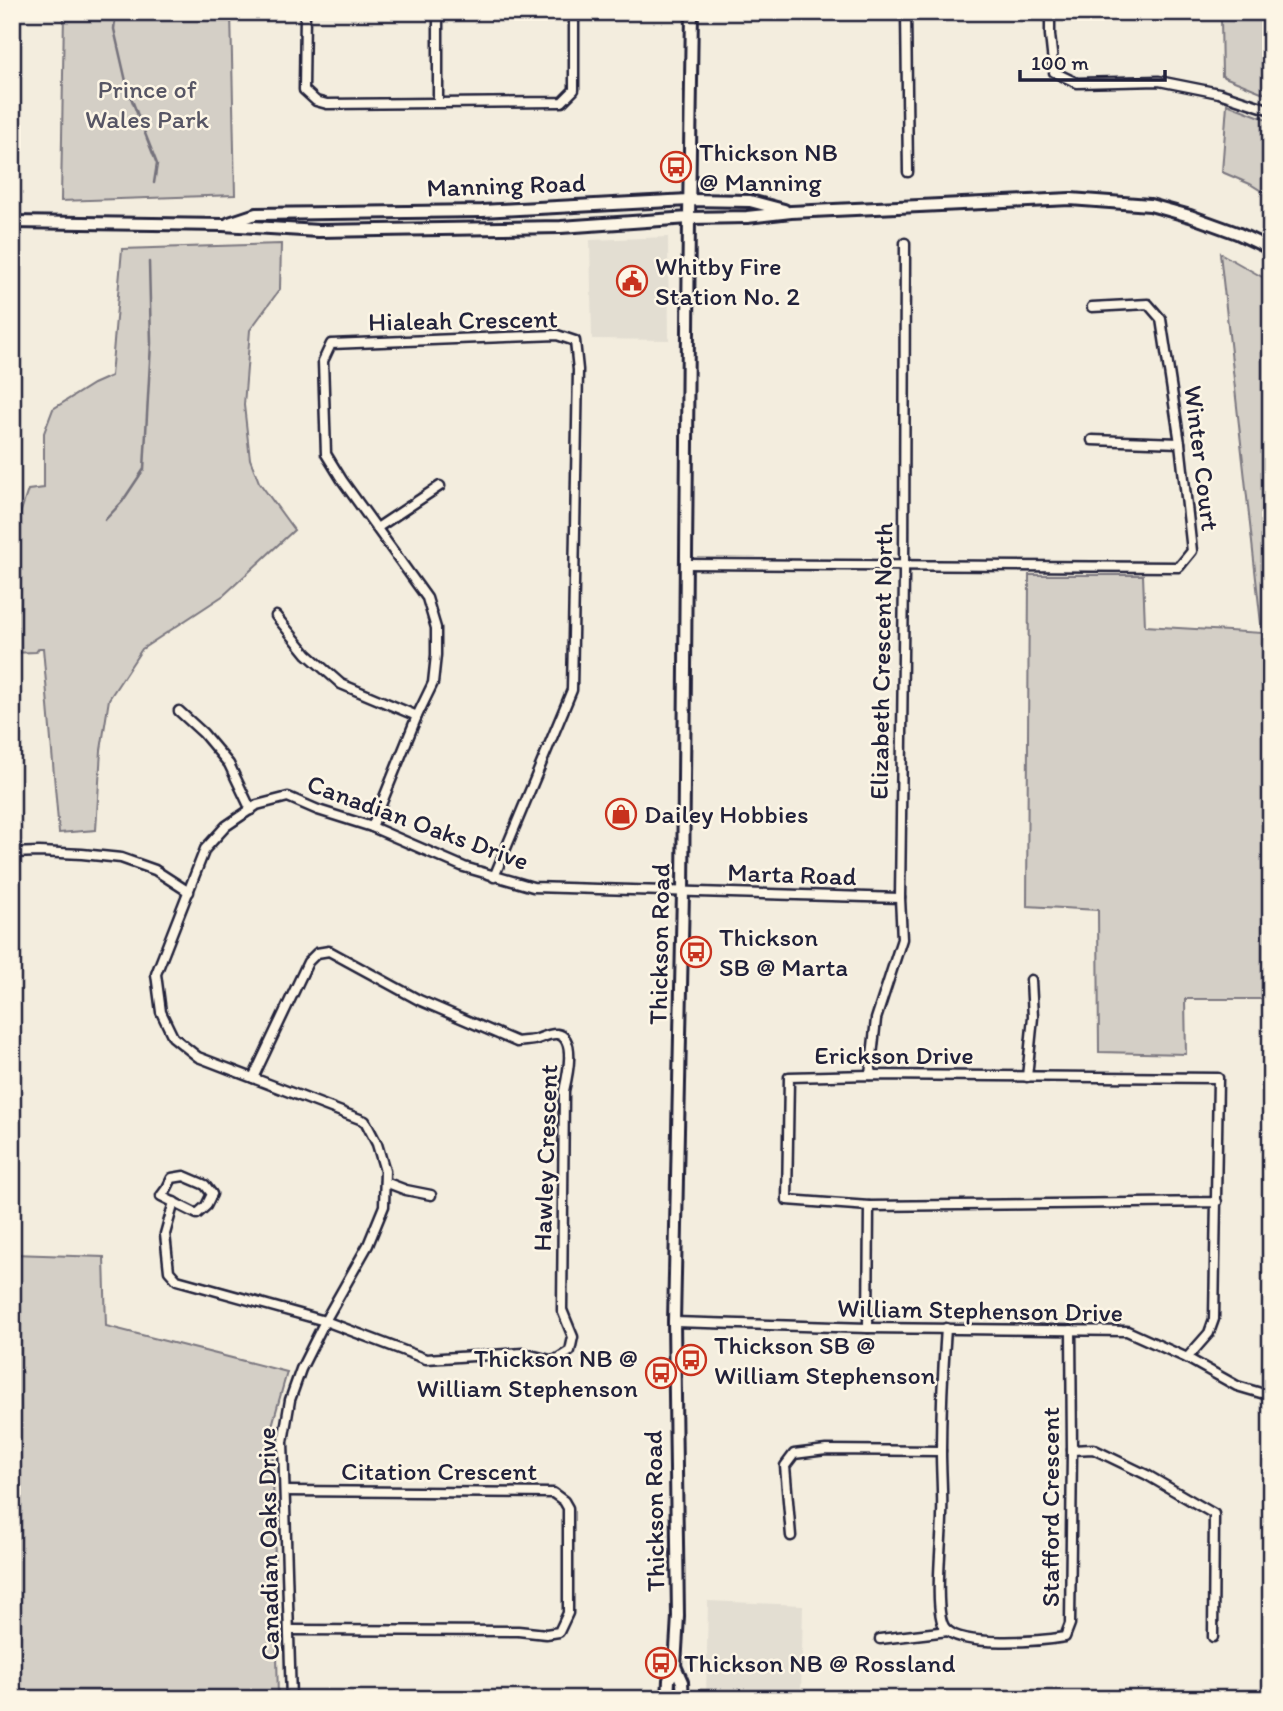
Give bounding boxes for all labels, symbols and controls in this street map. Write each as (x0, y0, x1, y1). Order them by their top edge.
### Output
scale bar (1020, 38, 1166, 82)
text: 100 m (1031, 50, 1089, 75)
park label: Prince of Wales Park (85, 73, 210, 135)
place label: Thickson NB @ Manning (699, 136, 838, 198)
bus stop icon: Thickson NB @ Manning (659, 150, 693, 184)
street label: Manning Road (426, 166, 586, 204)
place label: Whitby Fire Station No. 2 (655, 250, 800, 312)
public building icon: Whitby Fire Station No. 2 (615, 264, 649, 298)
street label: Hialeah Crescent (368, 302, 558, 338)
street label: Winter Court (1177, 384, 1227, 533)
street label: Elizabeth Crescent North (863, 522, 899, 800)
street label: Canadian Oaks Drive (303, 767, 533, 877)
shop icon: Dailey Hobbies (604, 797, 638, 831)
place label: Dailey Hobbies (644, 798, 809, 830)
street label: Marta Road (727, 856, 857, 892)
street label: Thickson Road (642, 863, 676, 1025)
place label: Thickson SB @ Marta (719, 921, 848, 983)
bus stop icon: Thickson SB @ Marta (679, 935, 713, 969)
street label: Erickson Drive (814, 1039, 974, 1071)
street label: Hawley Crescent (526, 1064, 564, 1252)
street label: William Stephenson Drive (837, 1292, 1123, 1328)
place label: Thickson SB @ William Stephenson (714, 1329, 936, 1391)
place label: Thickson NB @ William Stephenson (417, 1342, 638, 1404)
bus stop icon: Thickson SB @ William Stephenson (674, 1343, 708, 1377)
bus stop icon: Thickson NB @ William Stephenson (644, 1356, 678, 1390)
street label: Stafford Crescent (1034, 1407, 1066, 1607)
street label: Canadian Oaks Drive (250, 1427, 286, 1661)
street label: Thickson Road (637, 1430, 671, 1592)
street label: Citation Crescent (341, 1455, 537, 1487)
bus stop icon: Thickson NB @ Rossland (644, 1646, 678, 1680)
place label: Thickson NB @ Rossland (684, 1647, 956, 1679)

